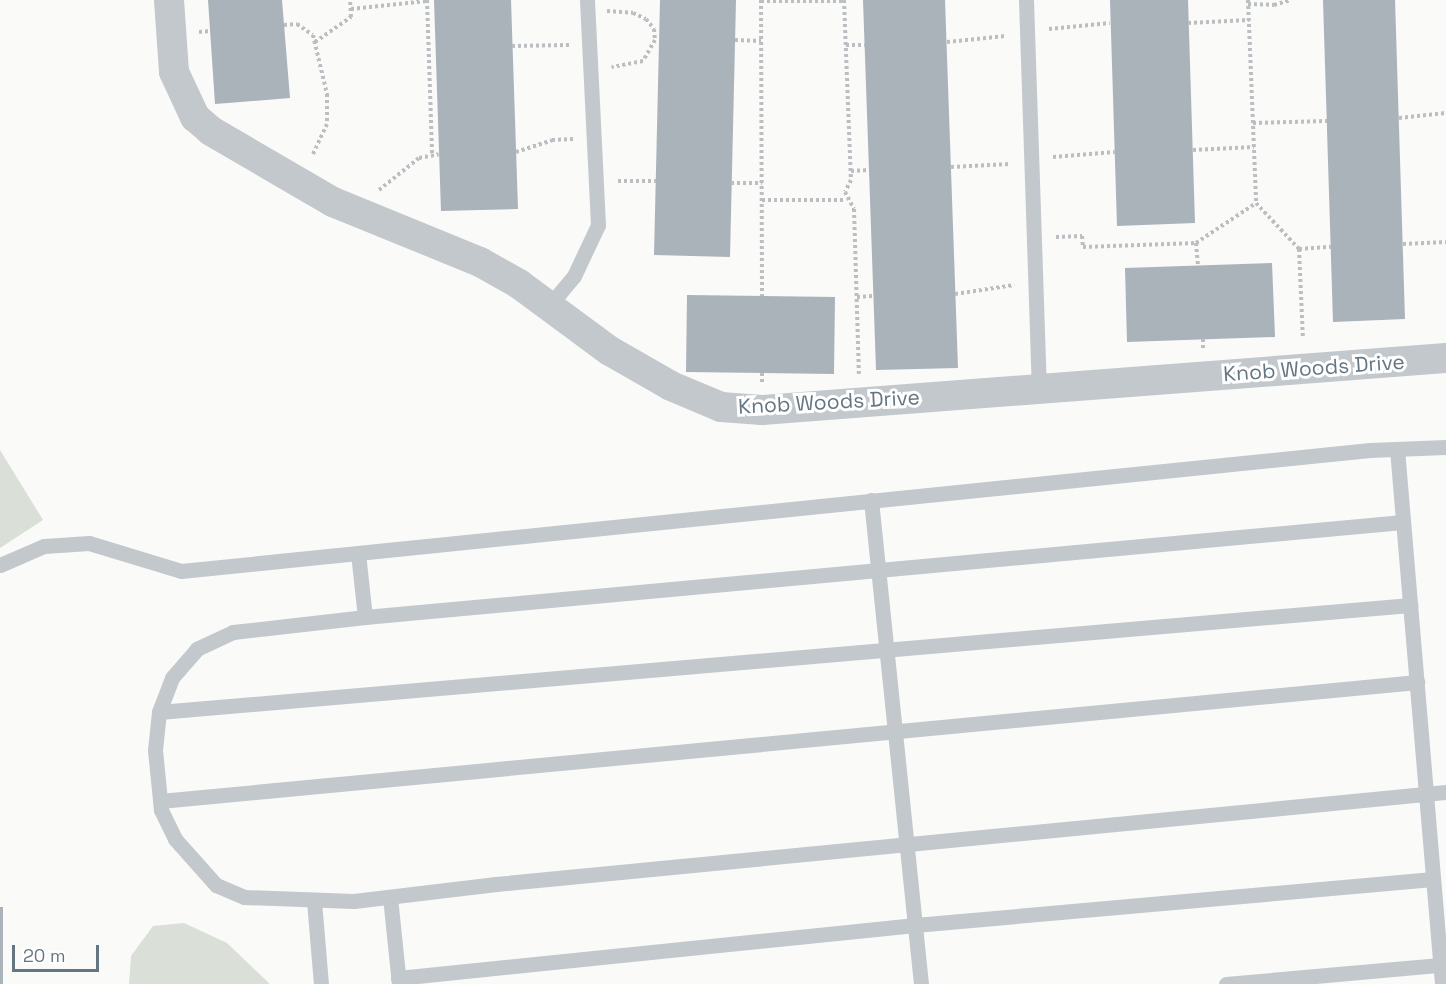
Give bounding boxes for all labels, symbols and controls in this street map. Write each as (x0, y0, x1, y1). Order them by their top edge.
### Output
street label: Knob Woods Drive (1222, 349, 1406, 387)
street label: Knob Woods Drive (738, 385, 920, 419)
scale bar (15, 933, 102, 971)
text: 20 m (23, 944, 66, 967)

